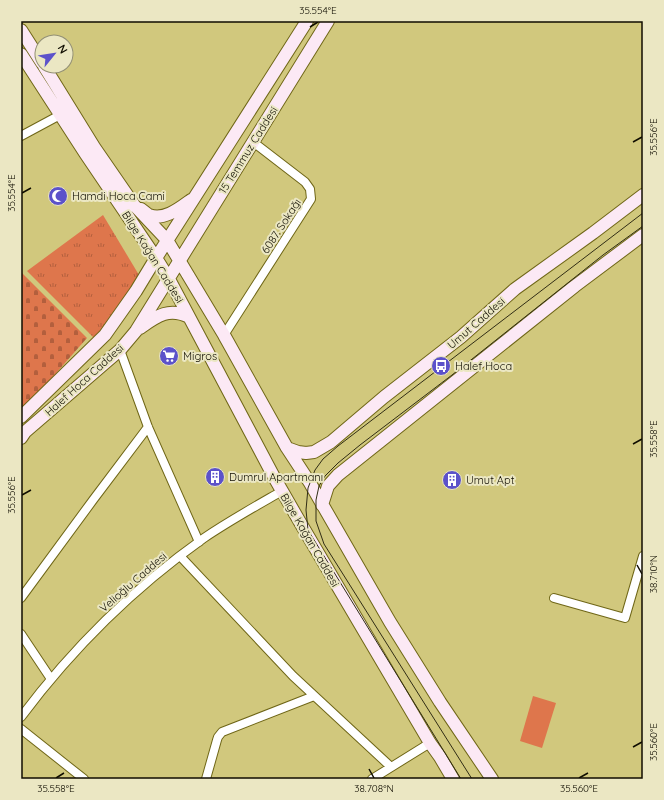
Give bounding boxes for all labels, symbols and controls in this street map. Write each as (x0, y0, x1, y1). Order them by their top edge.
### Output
text: 35.554°E (299, 4, 337, 17)
north arrow (34, 34, 74, 74)
text: N (55, 42, 71, 56)
street label: 15 Temmuz Caddesi (216, 104, 280, 196)
text: 35.556°E (647, 118, 660, 156)
text: 35.554°E (5, 174, 18, 212)
mosque icon: Hamdi Hoca Cami (47, 185, 69, 207)
place label: Hamdi Hoca Cami (72, 189, 165, 203)
street label: 6087. Sokağı (258, 196, 304, 256)
street label: Bilge Kağan Caddesi (119, 208, 187, 306)
street label: Umut Caddesi (444, 294, 508, 352)
street label: Halef Hoca Caddesi (42, 341, 126, 419)
supermarket icon: Migros (158, 345, 180, 367)
place label: Migros (183, 349, 217, 363)
bus stop icon: Halef Hoca (430, 355, 452, 377)
place label: Halef Hoca (455, 359, 512, 373)
text: 35.558°E (647, 420, 660, 458)
building icon: Dumrul Apartmanı (204, 466, 226, 488)
building icon: Umut Apt (441, 469, 463, 491)
place label: Dumrul Apartmanı (229, 470, 323, 484)
place label: Umut Apt (466, 473, 515, 487)
text: 35.556°E (5, 476, 18, 514)
street label: Bilge Kağan Caddesi (278, 491, 342, 589)
street label: Velioğlu Caddesi (97, 549, 169, 615)
text: 38.710°N (647, 555, 660, 593)
text: 35.560°E (647, 723, 660, 761)
text: 35.558°E (37, 782, 75, 795)
text: 38.708°N (354, 782, 394, 795)
text: 35.560°E (560, 782, 598, 795)

